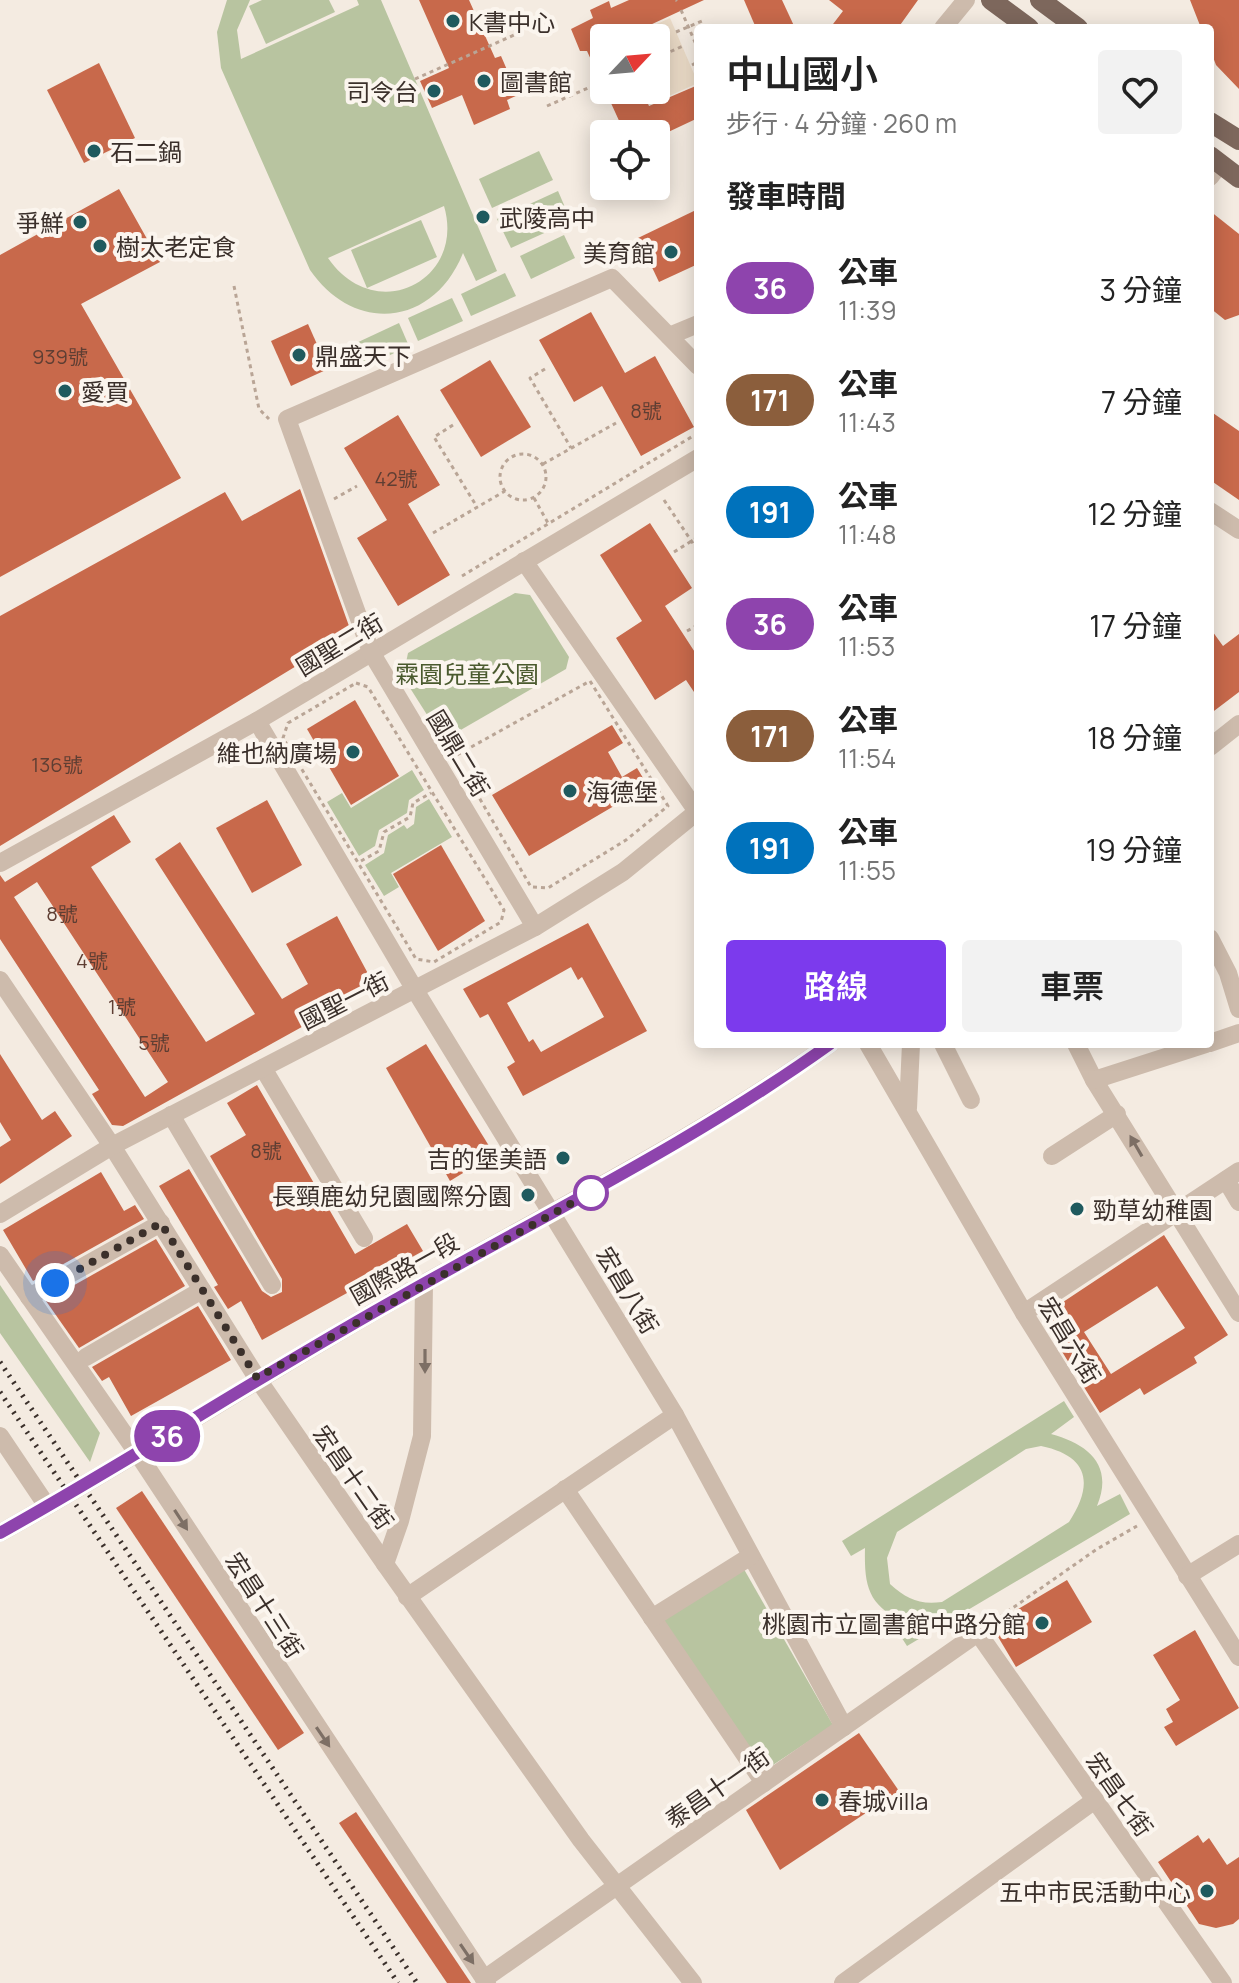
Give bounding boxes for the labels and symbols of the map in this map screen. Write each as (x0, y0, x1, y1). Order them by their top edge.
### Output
place label: K書中心 (469, 5, 555, 38)
marker: K書中心 (444, 12, 462, 30)
north arrow (590, 24, 670, 104)
place label: 圖書館 (500, 65, 572, 98)
marker: 圖書館 (475, 72, 493, 90)
place label: 司令台 (346, 75, 418, 108)
marker: 司令台 (425, 82, 443, 100)
place label: 石二鍋 (110, 135, 182, 168)
marker: 石二鍋 (85, 142, 103, 160)
place label: 武陵高中 (499, 201, 595, 234)
place label: 爭鮮 (16, 206, 64, 239)
marker: 武陵高中 (474, 208, 492, 226)
marker: 爭鮮 (71, 213, 89, 231)
place label: 樹太老定食 (116, 230, 236, 263)
place label: 美育館 (583, 236, 655, 269)
marker: 樹太老定食 (91, 237, 109, 255)
marker: 美育館 (662, 243, 680, 261)
place label: 鼎盛天下 (315, 339, 411, 372)
house number: 939號 (32, 343, 88, 370)
marker: 鼎盛天下 (290, 346, 308, 364)
place label: 愛買 (81, 375, 129, 408)
marker: 愛買 (56, 382, 74, 400)
house number: 8號 (630, 397, 662, 424)
house number: 42號 (374, 465, 418, 492)
street label: 國聖二街 (289, 605, 389, 683)
park label: 霖園兒童公園 (395, 657, 539, 690)
street label: 國鼎二街 (420, 703, 498, 803)
place label: 維也納廣場 (217, 736, 337, 769)
marker: 維也納廣場 (344, 743, 362, 761)
house number: 136號 (31, 751, 83, 778)
place label: 海德堡 (586, 775, 658, 808)
marker: 海德堡 (561, 782, 579, 800)
house number: 8號 (46, 900, 78, 927)
house number: 4號 (76, 947, 108, 974)
street label: 國聖一街 (294, 964, 394, 1036)
house number: 1號 (108, 993, 136, 1020)
house number: 5號 (138, 1029, 170, 1056)
one-way arrow (1129, 1135, 1143, 1157)
house number: 8號 (250, 1137, 282, 1164)
place label: 吉的堡美語 (427, 1142, 547, 1175)
marker: 吉的堡美語 (554, 1149, 572, 1167)
unlabelled marker (574, 1176, 608, 1210)
place label: 長頸鹿幼兒園國際分園 (272, 1179, 512, 1212)
marker: 長頸鹿幼兒園國際分園 (519, 1186, 537, 1204)
place label: 勁草幼稚園 (1093, 1193, 1213, 1226)
marker: 勁草幼稚園 (1068, 1200, 1086, 1218)
street label: 國際路一段 (344, 1224, 464, 1312)
street label: 宏昌八街 (589, 1240, 667, 1340)
your location (35, 1263, 75, 1303)
street label: 宏昌六街 (1031, 1290, 1109, 1390)
one-way arrow (419, 1349, 431, 1374)
line badge: 36 (131, 1410, 203, 1462)
street label: 宏昌十二街 (306, 1418, 402, 1536)
one-way arrow (173, 1509, 188, 1530)
street label: 宏昌十三街 (218, 1546, 312, 1664)
place label: 桃園市立圖書館中路分館 (762, 1607, 1026, 1640)
marker: 桃園市立圖書館中路分館 (1033, 1614, 1051, 1632)
one-way arrow (316, 1726, 330, 1748)
street label: 泰昌十一街 (658, 1739, 776, 1835)
street label: 宏昌七街 (1079, 1745, 1161, 1843)
place label: 春城villa (838, 1784, 928, 1817)
marker: 春城villa (813, 1791, 831, 1809)
place label: 五中市民活動中心 (999, 1875, 1191, 1908)
marker: 五中市民活動中心 (1198, 1882, 1216, 1900)
one-way arrow (459, 1943, 474, 1964)

